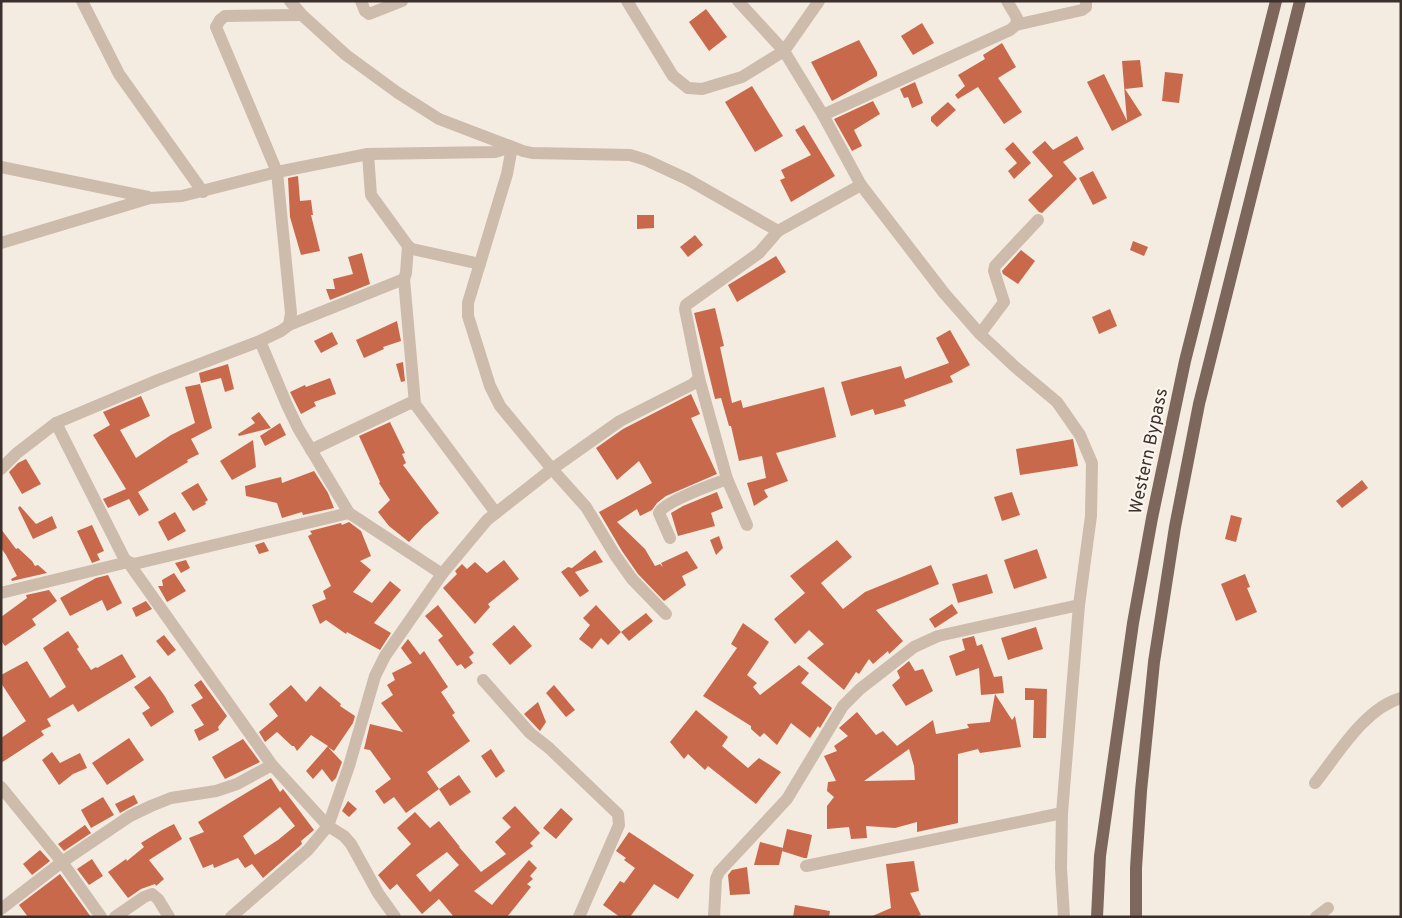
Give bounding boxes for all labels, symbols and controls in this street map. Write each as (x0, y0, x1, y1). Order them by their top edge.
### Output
street label: Western Bypass (1125, 386, 1174, 516)

